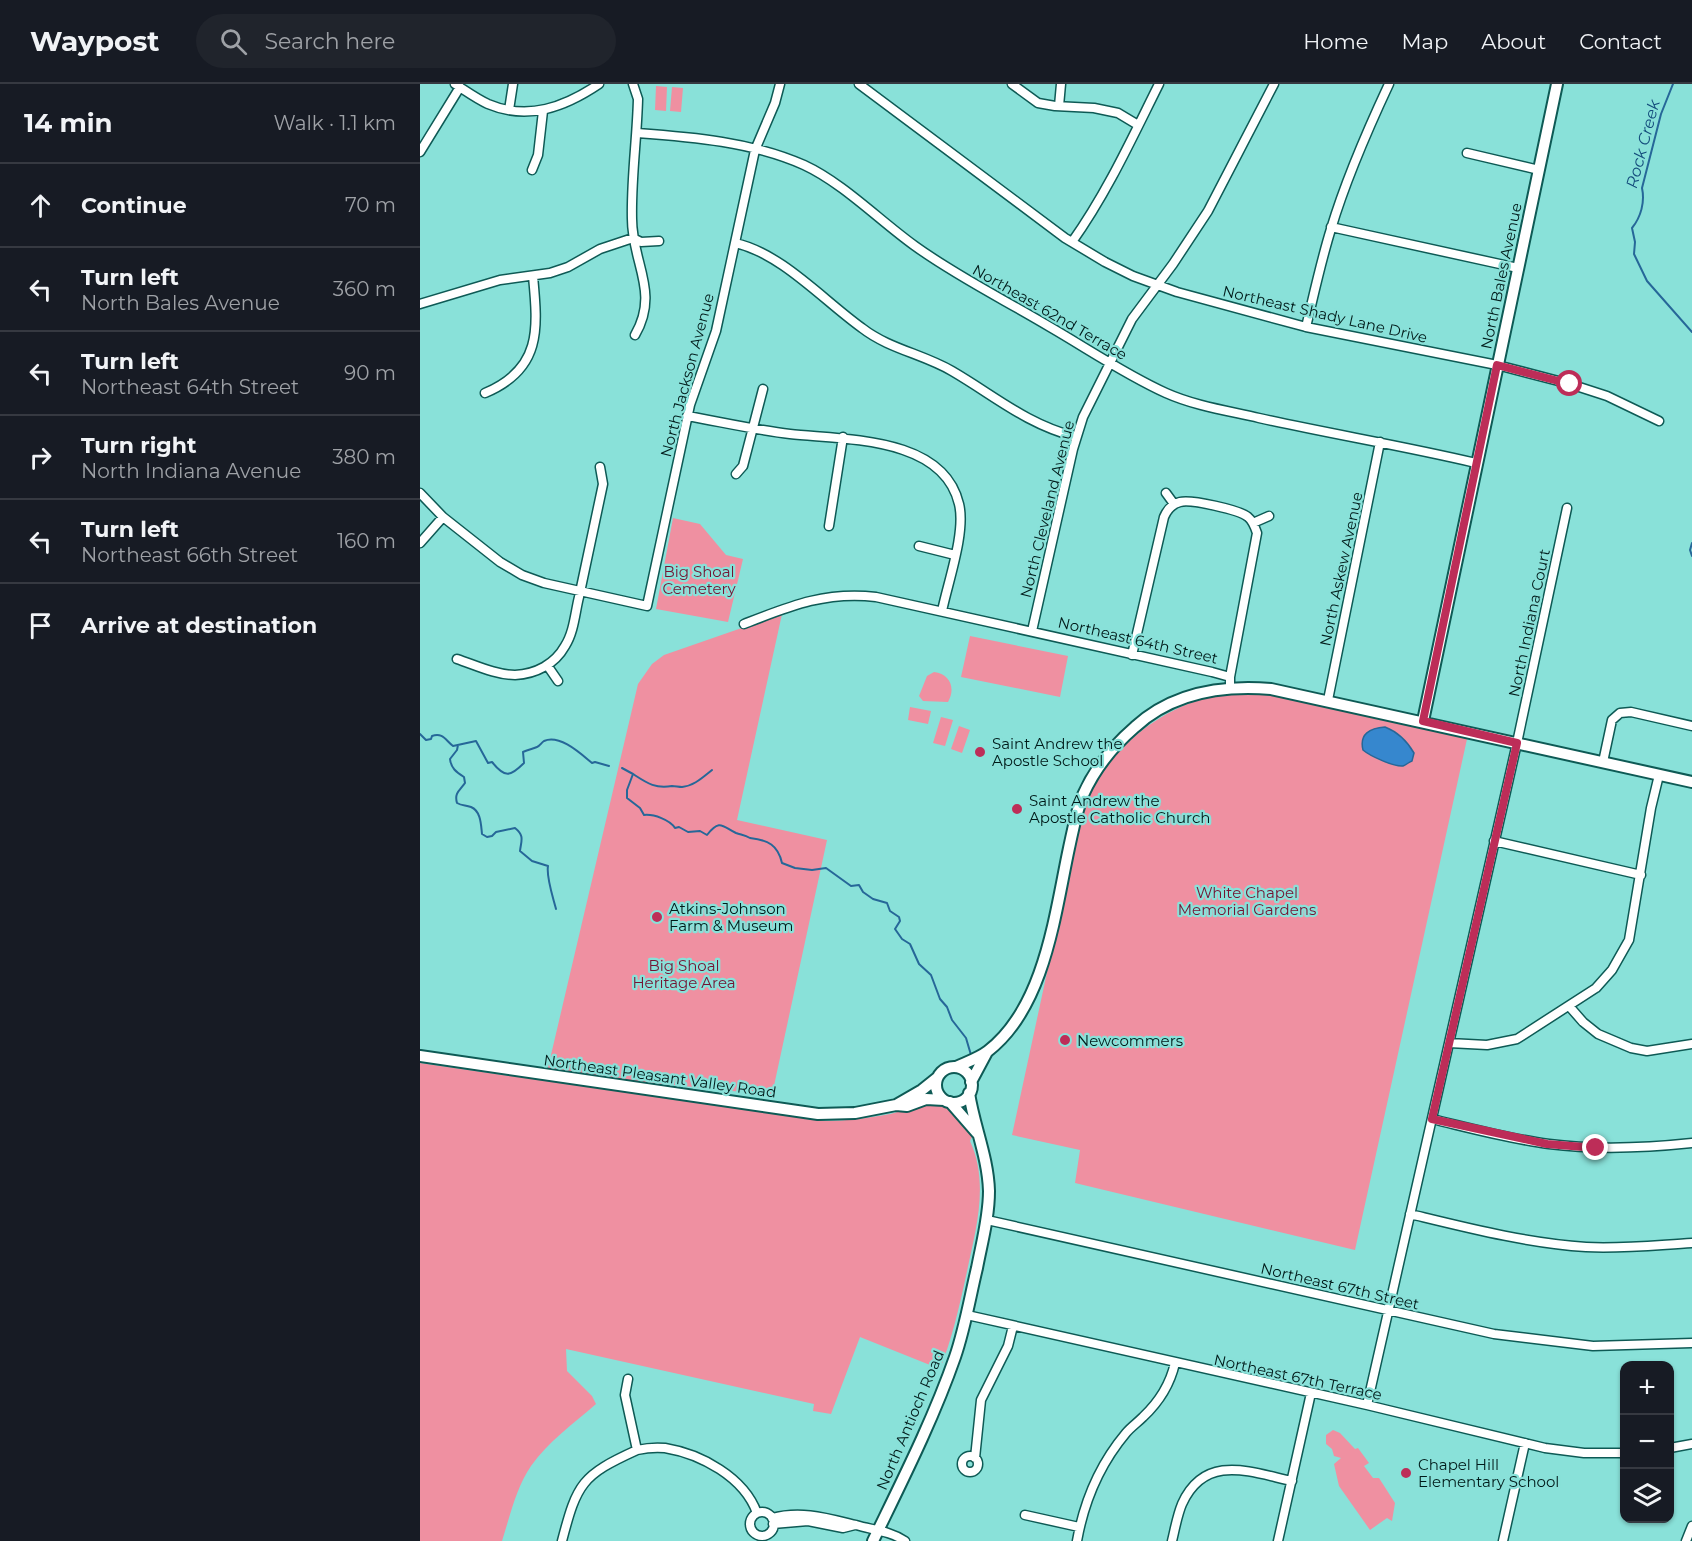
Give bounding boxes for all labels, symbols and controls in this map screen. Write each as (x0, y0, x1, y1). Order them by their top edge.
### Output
search box (196, 14, 616, 68)
text: Waypost (30, 24, 160, 58)
icon: search (217, 25, 250, 58)
text: Search here (265, 28, 395, 55)
text: Home (1303, 29, 1368, 54)
text: Map (1401, 29, 1448, 54)
text: About (1481, 29, 1546, 54)
text: Contact (1579, 29, 1662, 54)
water label: Rock Creek (1622, 96, 1664, 190)
text: 14 min (24, 107, 113, 139)
text: Walk · 1.1 km (274, 111, 396, 135)
icon: ahead (24, 189, 57, 222)
text: Continue (81, 192, 187, 219)
text: 70 m (345, 193, 396, 217)
street label: North Bales Avenue (1476, 201, 1526, 351)
street label: Northeast 62nd Terrace (969, 260, 1131, 364)
text: Turn left (81, 264, 179, 291)
icon: left (24, 273, 57, 306)
text: 360 m (333, 277, 396, 301)
street label: Northeast Shady Lane Drive (1221, 281, 1429, 347)
text: North Bales Avenue (81, 291, 280, 315)
street label: North Jackson Avenue (656, 291, 718, 459)
text: Turn left (81, 348, 179, 375)
icon: left (24, 357, 57, 390)
text: 90 m (344, 361, 396, 385)
route start (1556, 370, 1582, 396)
text: Northeast 64th Street (81, 375, 299, 399)
street label: North Cleveland Avenue (1016, 418, 1078, 600)
text: Turn right (81, 432, 196, 459)
icon: right (24, 441, 57, 474)
text: 380 m (332, 445, 396, 469)
text: North Indiana Avenue (81, 459, 301, 483)
street label: North Askew Avenue (1315, 490, 1367, 648)
text: Turn left (81, 516, 179, 543)
icon: left (24, 525, 57, 558)
text: 160 m (337, 529, 396, 553)
text: Northeast 66th Street (81, 543, 298, 567)
street label: North Indiana Court (1504, 547, 1554, 699)
park label: Big Shoal Cemetery (662, 562, 736, 598)
icon: arrive (24, 609, 57, 642)
text: Arrive at destination (81, 612, 317, 639)
street label: Northeast 64th Street (1056, 612, 1220, 668)
place label: Saint Andrew the Apostle School (992, 734, 1122, 770)
marker: Saint Andrew the Apostle School (973, 745, 987, 759)
place label: Saint Andrew the Apostle Catholic Church (1029, 791, 1210, 827)
marker: Saint Andrew the Apostle Catholic Church (1010, 802, 1024, 816)
park label: White Chapel Memorial Gardens (1178, 883, 1316, 919)
place label: Atkins-Johnson Farm & Museum (669, 899, 794, 935)
marker: Atkins-Johnson Farm & Museum (650, 910, 664, 924)
park label: Big Shoal Heritage Area (632, 956, 736, 992)
place label: Newcommers (1077, 1031, 1183, 1050)
marker: Newcommers (1058, 1033, 1072, 1047)
street label: Northeast Pleasant Valley Road (542, 1050, 778, 1102)
route end (1582, 1134, 1608, 1160)
street label: Northeast 67th Street (1259, 1258, 1421, 1314)
street label: North Antioch Road (872, 1347, 948, 1493)
street label: Northeast 67th Terrace (1212, 1350, 1384, 1404)
map controls (1620, 1361, 1674, 1523)
button: + (1620, 1361, 1674, 1415)
button: − (1620, 1415, 1674, 1469)
place label: Chapel Hill Elementary School (1418, 1455, 1559, 1491)
marker: Chapel Hill Elementary School (1399, 1466, 1413, 1480)
button: layers (1620, 1469, 1674, 1523)

